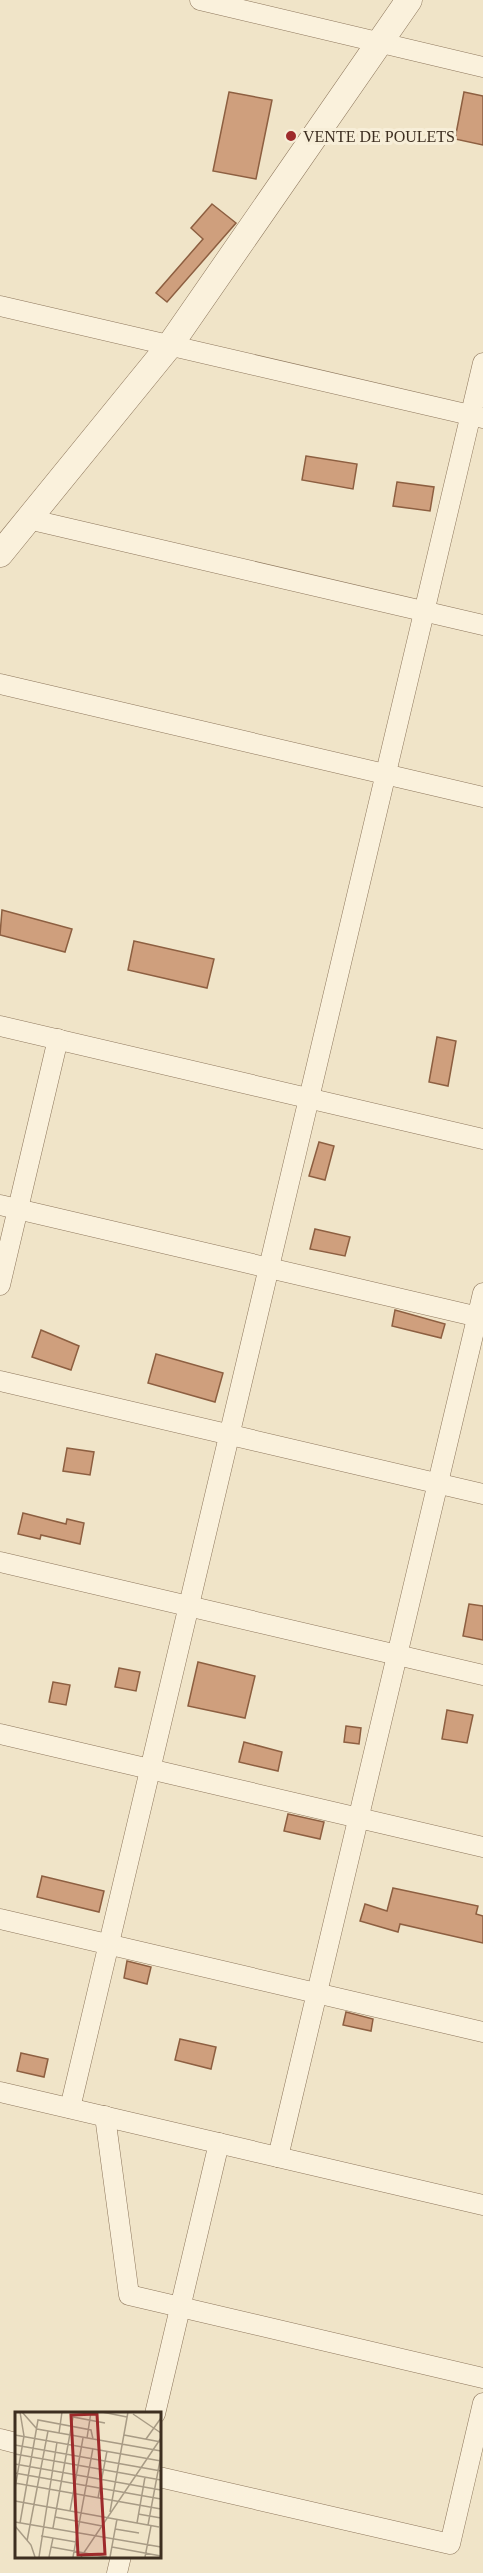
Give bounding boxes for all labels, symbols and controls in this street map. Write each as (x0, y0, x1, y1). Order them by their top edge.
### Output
place label: VENTE DE POULETS (303, 128, 455, 145)
marker: VENTE DE POULETS (284, 129, 298, 143)
inset map (15, 2412, 160, 2558)

